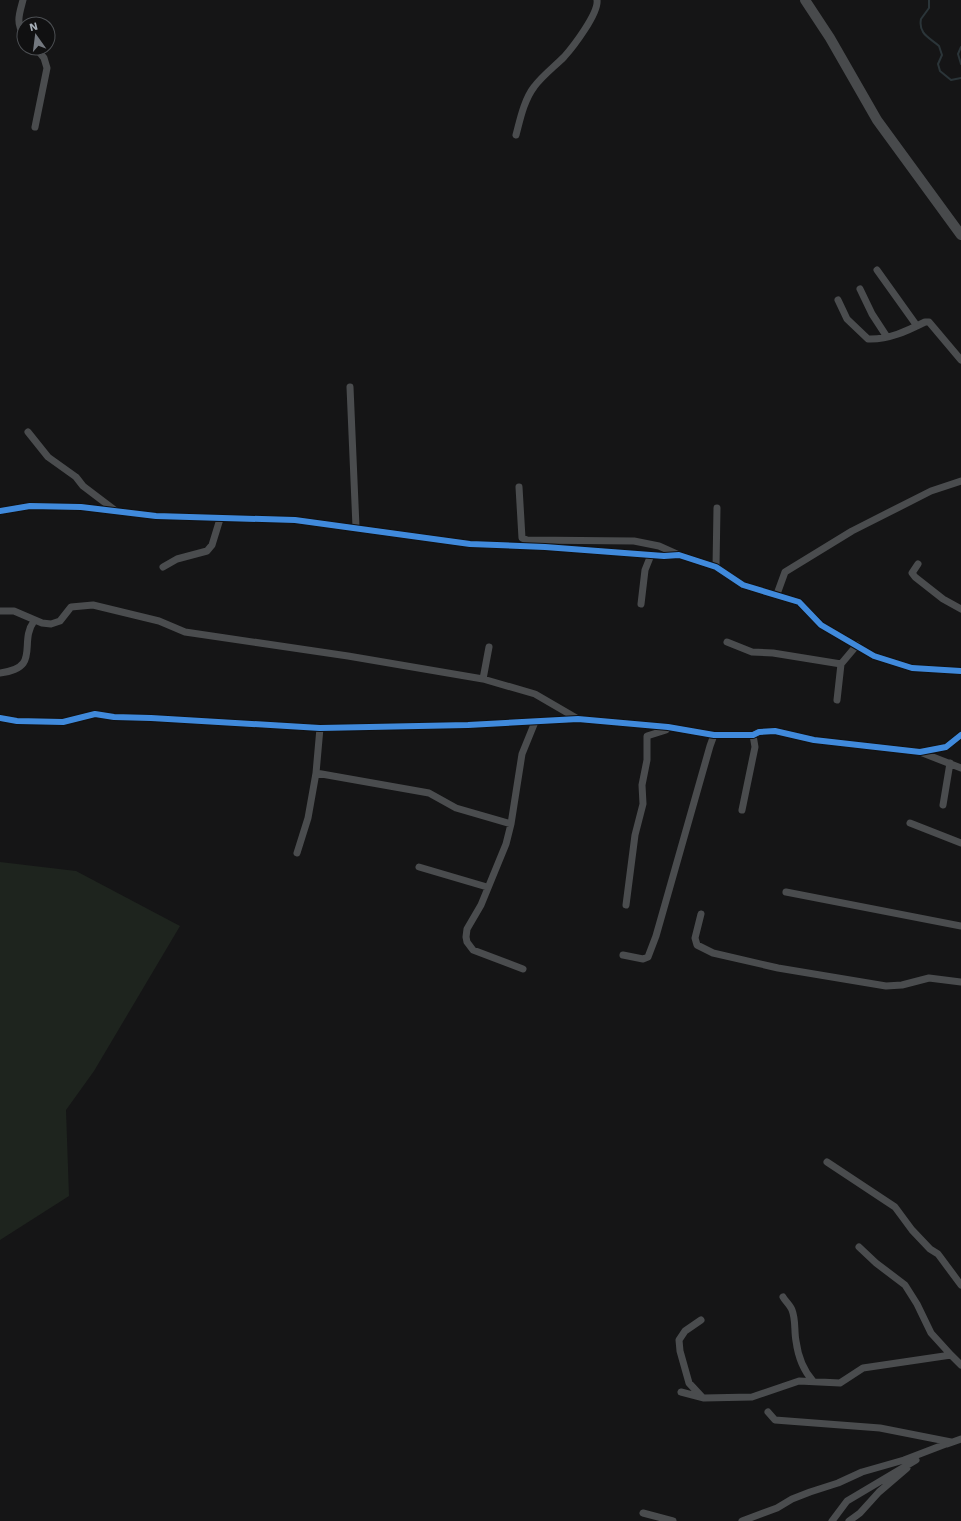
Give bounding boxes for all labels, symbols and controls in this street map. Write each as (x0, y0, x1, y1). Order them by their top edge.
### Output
north arrow (16, 16, 56, 56)
text: N (28, 19, 39, 34)

